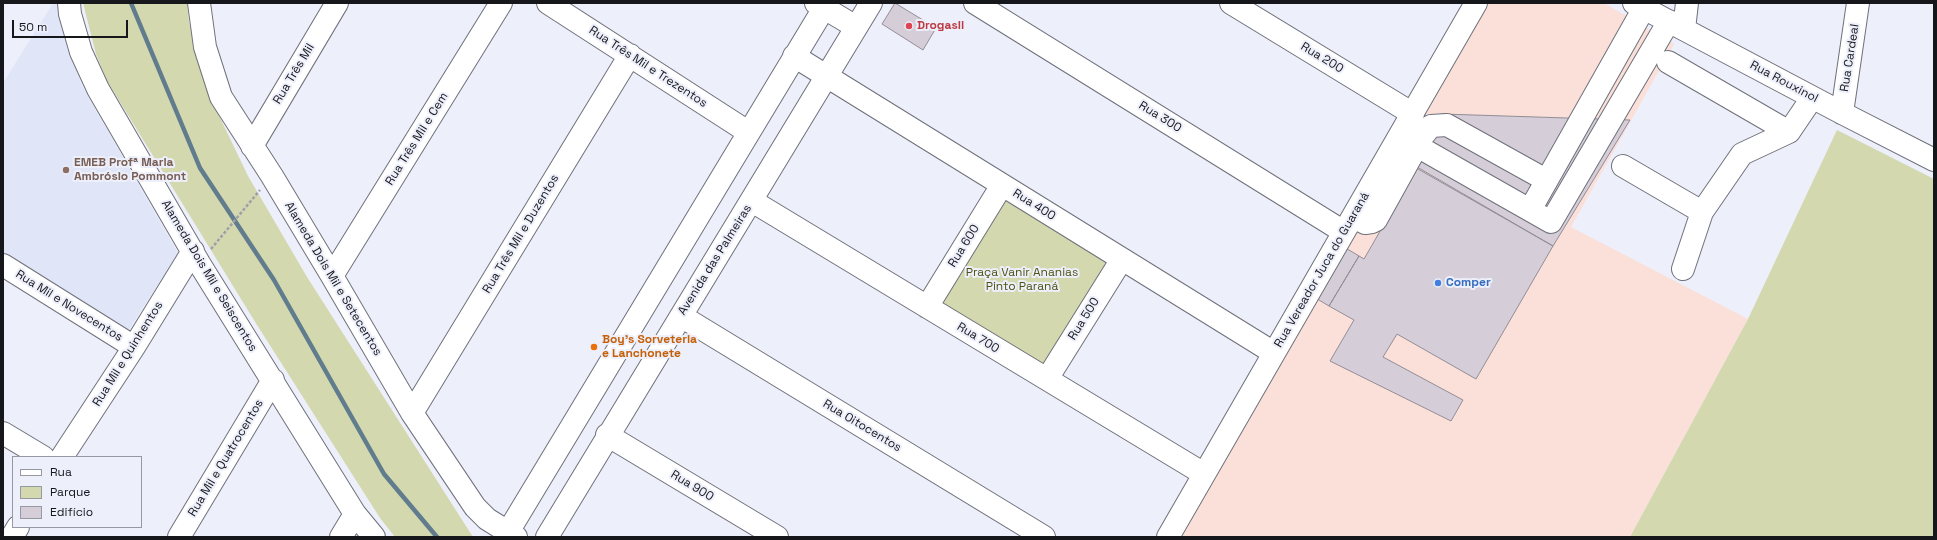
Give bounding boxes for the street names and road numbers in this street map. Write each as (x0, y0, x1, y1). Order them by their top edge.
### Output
street label: Rua Três Mil e Trezentos (586, 23, 710, 111)
street label: Rua Cardeal (1838, 23, 1862, 93)
street label: Rua 200 (1298, 40, 1346, 76)
street label: Rua Três Mil (270, 41, 318, 107)
street label: Rua Rouxinol (1748, 58, 1820, 106)
street label: Rua Três Mil e Cem (383, 90, 451, 188)
street label: Rua 300 (1136, 98, 1184, 136)
street label: Rua Três Mil e Duzentos (480, 172, 562, 296)
street label: Rua 400 (1010, 186, 1058, 224)
street label: Rua Vereador Juca do Guaraná (1271, 190, 1373, 350)
street label: Alameda Dois Mil e Seiscentos (158, 198, 260, 354)
street label: Alameda Dois Mil e Setecentos (281, 199, 385, 359)
street label: Avenida das Palmeiras (675, 202, 755, 318)
street label: Rua 600 (945, 222, 983, 270)
street label: Rua Mil e Novecentos (13, 267, 125, 345)
street label: Rua 500 (1065, 295, 1103, 343)
street label: Rua Mil e Quinhentos (90, 299, 166, 409)
street label: Rua 700 (954, 320, 1002, 356)
street label: Rua Mil e Quatrocentos (185, 397, 267, 519)
street label: Rua Oitocentos (820, 397, 904, 455)
street label: Rua 900 (668, 468, 716, 504)

